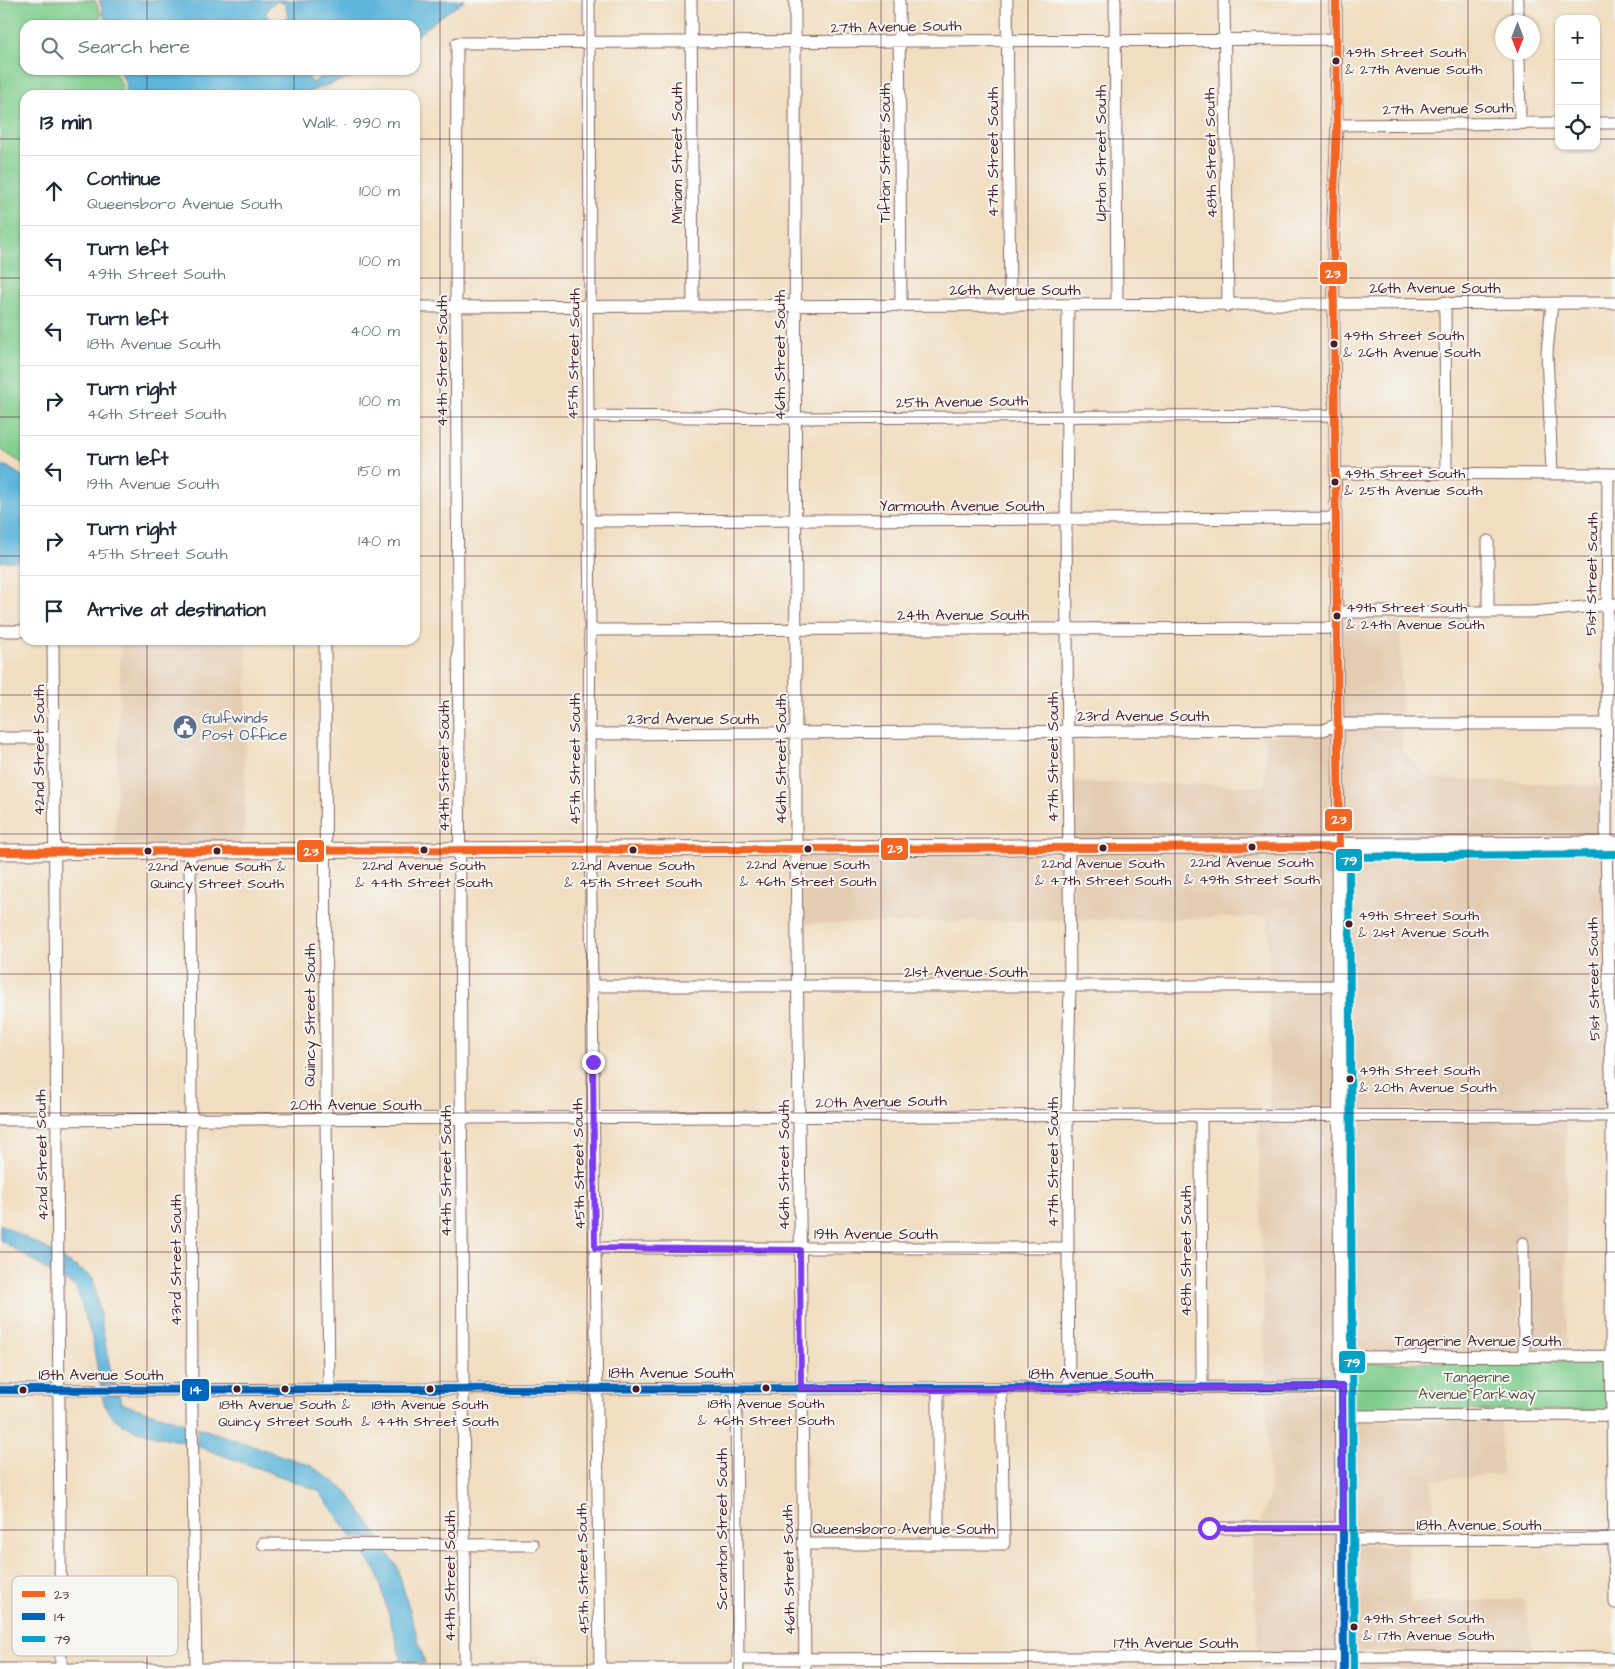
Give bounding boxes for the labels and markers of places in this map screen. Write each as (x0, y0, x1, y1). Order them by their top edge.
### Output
place label: 49th Street South & 27th Avenue South (1345, 43, 1483, 80)
marker: 49th Street South & 27th Avenue South (1331, 56, 1341, 66)
place label: 49th Street South & 26th Avenue South (1343, 326, 1481, 363)
marker: 49th Street South & 26th Avenue South (1329, 339, 1339, 349)
place label: 49th Street South & 25th Avenue South (1344, 464, 1483, 501)
marker: 49th Street South & 25th Avenue South (1330, 477, 1340, 487)
place label: 49th Street South & 24th Avenue South (1346, 598, 1484, 635)
marker: 49th Street South & 24th Avenue South (1332, 611, 1342, 621)
place label: Gulfwinds Post Office (202, 708, 287, 746)
public building icon: Gulfwinds Post Office (172, 714, 198, 740)
marker: 22nd Avenue South & 49th Street South (1247, 842, 1257, 852)
marker: 22nd Avenue South & 47th Street South (1098, 843, 1108, 853)
marker: 22nd Avenue South & 46th Street South (803, 844, 813, 854)
marker: 22nd Avenue South & 44th Street South (419, 845, 429, 855)
marker: 22nd Avenue South & 45th Street South (628, 845, 638, 855)
unlabelled marker (143, 846, 153, 856)
marker: 22nd Avenue South & Quincy Street South (212, 846, 222, 856)
place label: 22nd Avenue South & 49th Street South (1184, 853, 1320, 890)
place label: 22nd Avenue South & 47th Street South (1035, 854, 1171, 891)
place label: 22nd Avenue South & 46th Street South (740, 855, 876, 892)
place label: 22nd Avenue South & 44th Street South (355, 856, 493, 893)
place label: 22nd Avenue South & 45th Street South (564, 856, 702, 893)
place label: 22nd Avenue South & Quincy Street South (148, 857, 287, 894)
place label: 49th Street South & 21st Avenue South (1358, 906, 1489, 943)
marker: 49th Street South & 21st Avenue South (1344, 919, 1354, 929)
place label: 49th Street South & 20th Avenue South (1359, 1061, 1497, 1098)
marker: 49th Street South & 20th Avenue South (1345, 1074, 1355, 1084)
marker: 18th Avenue South & 46th Street South (761, 1383, 771, 1393)
unlabelled marker (232, 1384, 242, 1394)
marker: 18th Avenue South & Quincy Street South (280, 1384, 290, 1394)
marker: 18th Avenue South & 44th Street South (425, 1384, 435, 1394)
unlabelled marker (631, 1384, 641, 1394)
unlabelled marker (18, 1385, 28, 1395)
place label: 18th Avenue South & 46th Street South (698, 1394, 834, 1431)
place label: 18th Avenue South & Quincy Street South (218, 1395, 352, 1432)
place label: 18th Avenue South & 44th Street South (361, 1395, 499, 1432)
place label: 49th Street South & 17th Avenue South (1363, 1609, 1494, 1646)
marker: 49th Street South & 17th Avenue South (1349, 1622, 1359, 1632)

